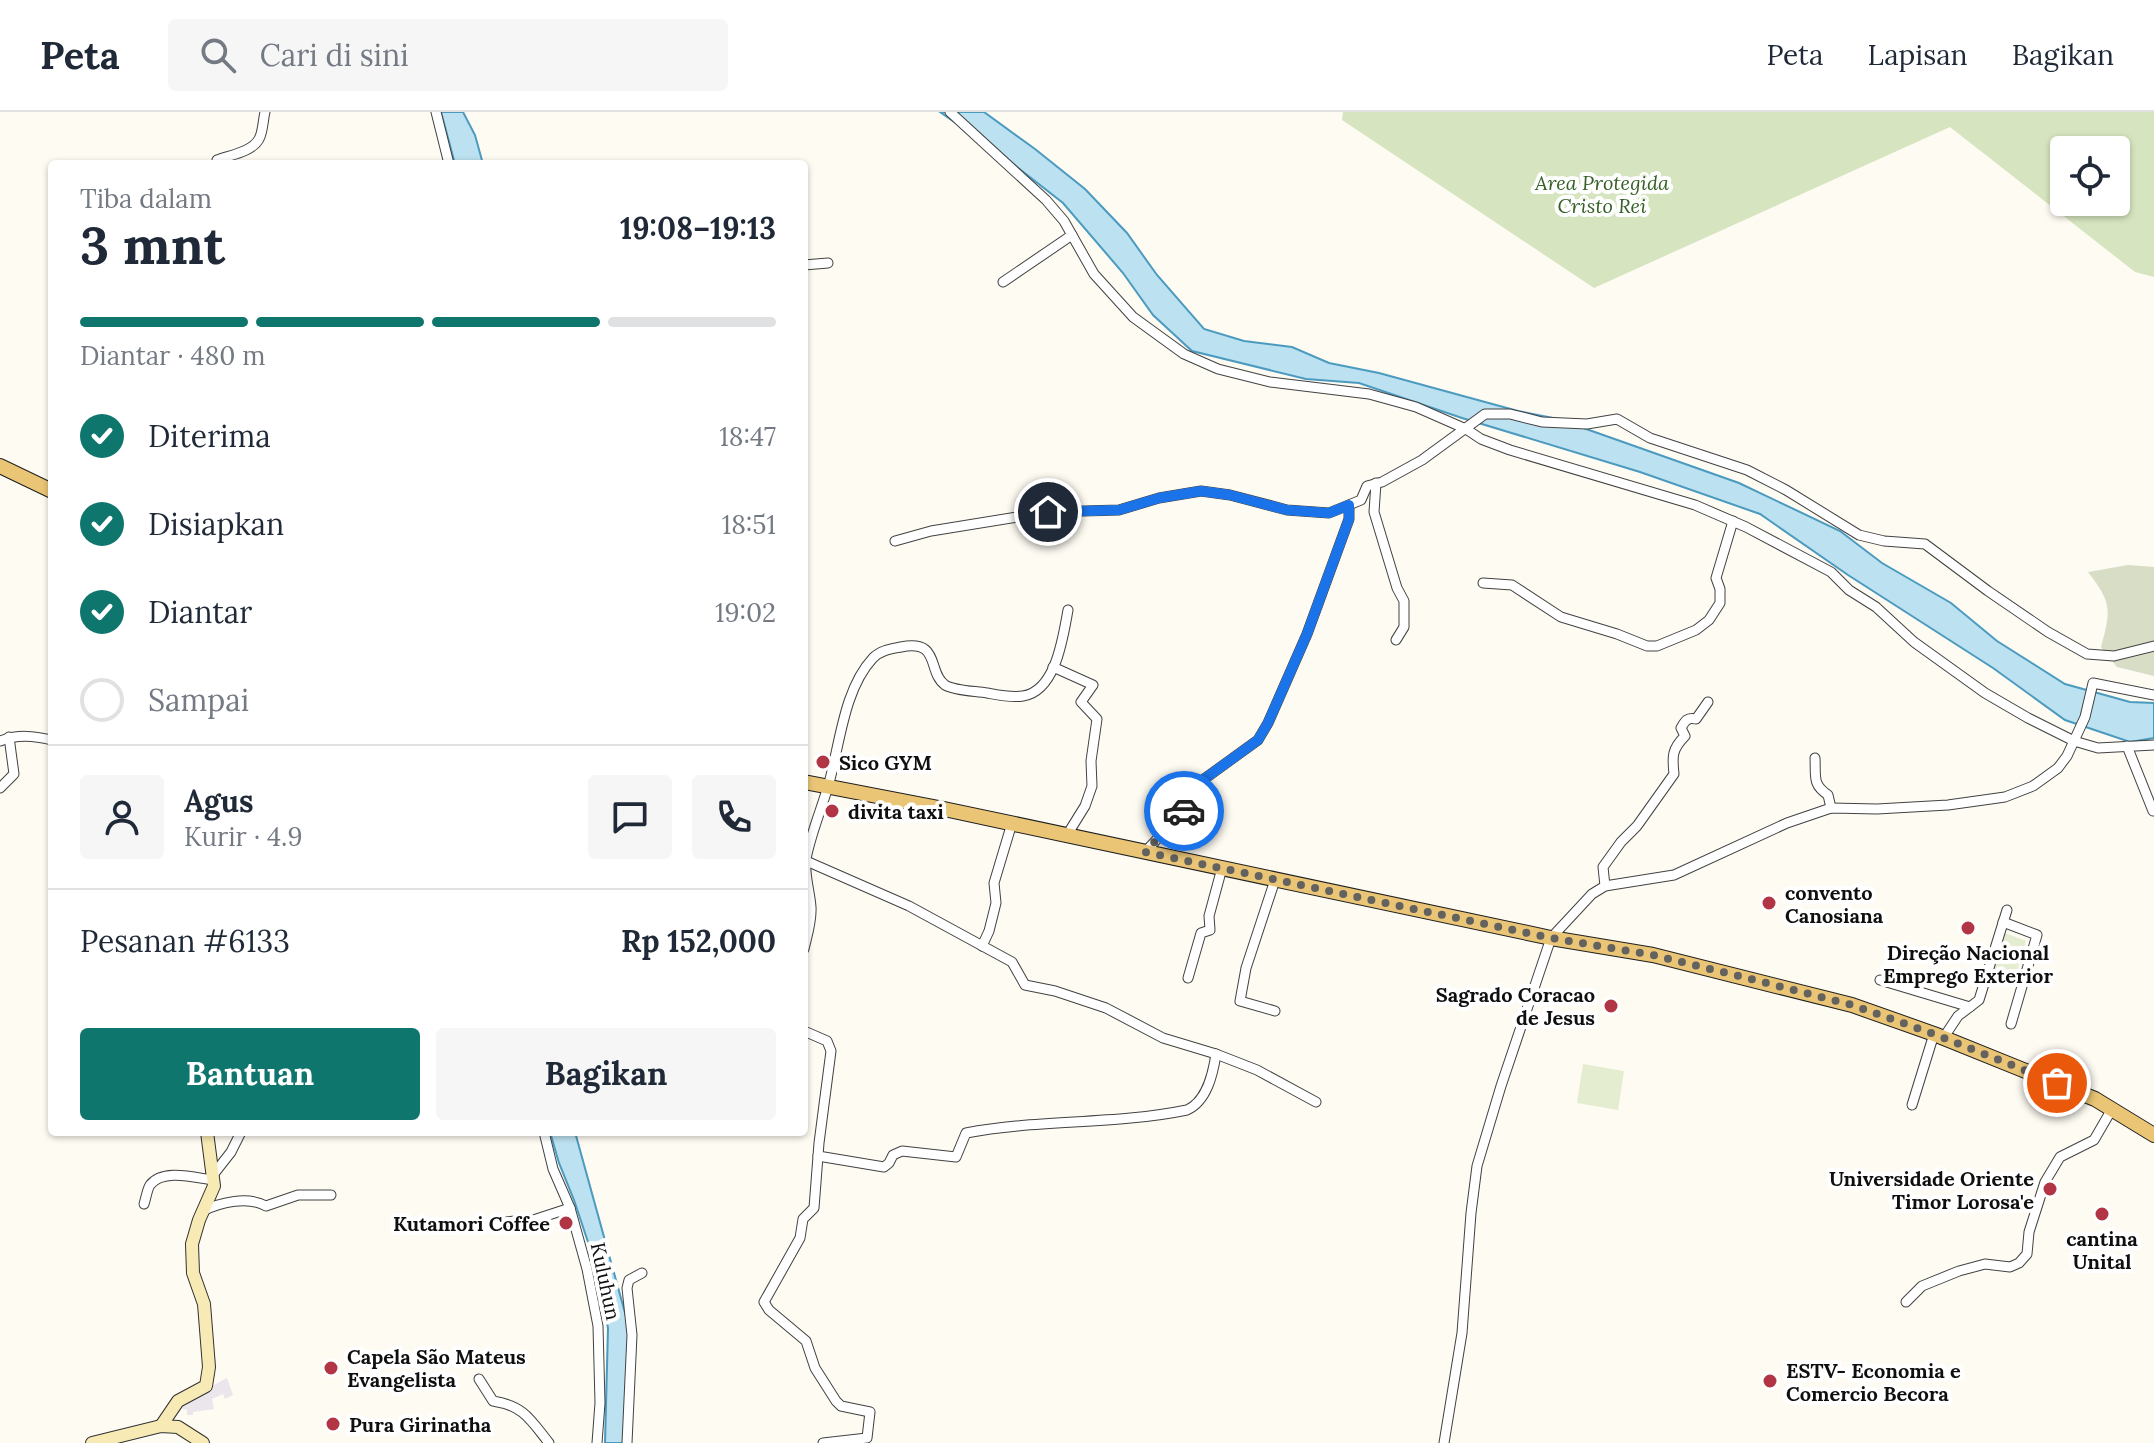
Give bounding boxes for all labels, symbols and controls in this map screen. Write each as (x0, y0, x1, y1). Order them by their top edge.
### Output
search box (168, 19, 728, 91)
text: Peta (40, 31, 120, 79)
icon: search (196, 33, 240, 77)
text: Cari di sini (260, 36, 409, 74)
text: Peta (1766, 37, 1823, 73)
text: Lapisan (1867, 37, 1968, 73)
text: Bagikan (2012, 37, 2114, 73)
map controls (2050, 136, 2130, 216)
button: locate (2050, 136, 2130, 216)
park label: Area Protegida Cristo Rei (1534, 170, 1669, 218)
text: Tiba dalam (80, 182, 212, 215)
text: 19:08–19:13 (620, 209, 776, 247)
text: 3 mnt (80, 212, 225, 278)
text: Diantar · 480 m (80, 339, 265, 372)
icon: check (80, 414, 124, 458)
text: Diterima (148, 417, 271, 455)
text: 18:47 (719, 420, 776, 453)
pin (1014, 478, 1082, 546)
icon: home (1026, 490, 1070, 534)
icon: check (80, 502, 124, 546)
text: Disiapkan (148, 505, 284, 543)
text: 18:51 (722, 508, 776, 541)
icon: check (80, 590, 124, 634)
text: Diantar (148, 593, 252, 631)
text: 19:02 (715, 596, 776, 629)
text: Sampai (148, 681, 249, 719)
place label: Sico GYM (839, 750, 932, 775)
marker: Sico GYM (814, 753, 832, 771)
courier (1144, 771, 1224, 851)
button: person (80, 775, 164, 859)
button: chat (588, 775, 672, 859)
button: phone (692, 775, 776, 859)
text: Agus (184, 782, 254, 820)
icon: car (1162, 789, 1206, 833)
place label: divita taxi (848, 799, 944, 824)
marker: divita taxi (823, 802, 841, 820)
text: Kurir · 4.9 (184, 820, 303, 853)
place label: convento Canosiana (1785, 880, 1884, 928)
marker: convento Canosiana (1760, 894, 1778, 912)
marker: Direção Nacional Emprego Exterior (1959, 919, 1977, 937)
text: Pesanan #6133 (80, 922, 290, 960)
text: Rp 152,000 (621, 922, 776, 960)
place label: Direção Nacional Emprego Exterior (1883, 940, 2053, 988)
place label: Sagrado Coracao de Jesus (1436, 982, 1595, 1030)
marker: Sagrado Coracao de Jesus (1602, 997, 1620, 1015)
button: Bantuan (80, 1028, 420, 1120)
button: Bagikan (436, 1028, 776, 1120)
pin (2023, 1049, 2091, 1117)
icon: bag (2035, 1061, 2079, 1105)
place label: Universidade Oriente Timor Lorosa'e (1829, 1166, 2034, 1214)
marker: Universidade Oriente Timor Lorosa'e (2041, 1180, 2059, 1198)
marker: cantina Unital (2093, 1205, 2111, 1223)
place label: Kutamori Coffee (393, 1211, 550, 1236)
marker: Kutamori Coffee (557, 1214, 575, 1232)
place label: cantina Unital (2066, 1226, 2138, 1274)
street label: Kuluhun (586, 1240, 626, 1322)
place label: Capela São Mateus Evangelista (347, 1344, 526, 1392)
place label: ESTV- Economia e Comercio Becora (1786, 1358, 1961, 1406)
marker: Capela São Mateus Evangelista (322, 1359, 340, 1377)
marker: ESTV- Economia e Comercio Becora (1761, 1372, 1779, 1390)
place label: Pura Girinatha (349, 1412, 492, 1437)
marker: Pura Girinatha (324, 1415, 342, 1433)

